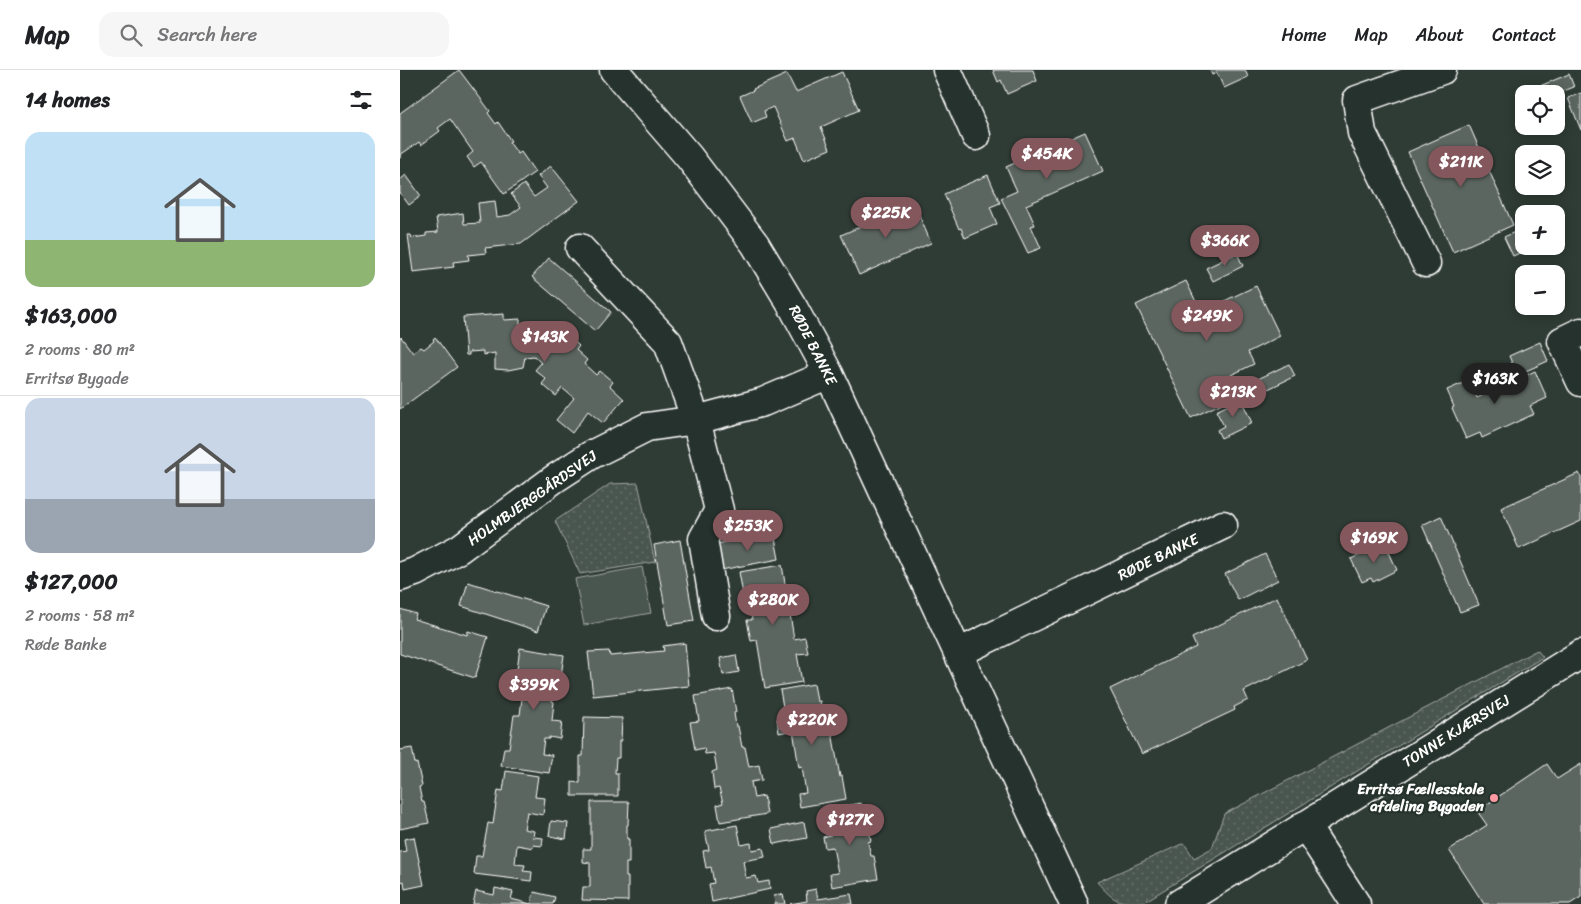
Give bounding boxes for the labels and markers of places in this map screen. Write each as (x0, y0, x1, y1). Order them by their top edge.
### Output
pin: $454K (1012, 138, 1082, 180)
pin: $211K (1426, 146, 1496, 188)
pin: $225K (851, 196, 921, 239)
pin: $366K (1190, 224, 1260, 267)
pin: $249K (1172, 300, 1242, 342)
pin: $143K (510, 320, 580, 363)
pin: $163K (1460, 362, 1530, 405)
pin: $213K (1198, 376, 1268, 418)
pin: $253K (713, 510, 783, 552)
pin: $169K (1339, 522, 1409, 564)
pin: $280K (738, 584, 808, 626)
pin: $399K (499, 668, 569, 711)
pin: $220K (777, 704, 847, 746)
place label: Erritsø Fællesskole afdeling Bygaden (1357, 776, 1485, 819)
marker: Erritsø Fællesskole afdeling Bygaden (1488, 792, 1500, 804)
pin: $127K (815, 804, 885, 846)

